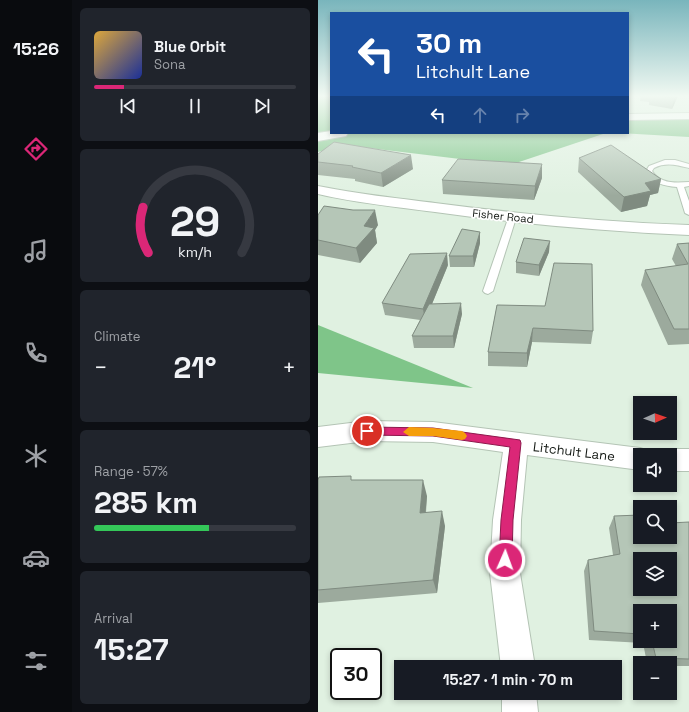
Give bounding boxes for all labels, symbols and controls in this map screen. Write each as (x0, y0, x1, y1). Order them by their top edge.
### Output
text: 30 m (416, 25, 482, 61)
icon: left (350, 28, 402, 80)
text: 15:26 (13, 37, 59, 60)
text: Blue Orbit (154, 37, 226, 56)
text: Sona (154, 56, 185, 73)
text: Litchult Lane (416, 60, 530, 83)
icon: previous (117, 95, 139, 117)
icon: pause (184, 95, 206, 117)
icon: next (251, 95, 273, 117)
icon: left (427, 104, 449, 126)
icon: ahead (469, 104, 491, 126)
icon: right (511, 104, 533, 126)
icon: directions (22, 135, 50, 163)
text: 29 (170, 195, 220, 248)
street label: Fisher Road (472, 206, 534, 226)
icon: music (22, 237, 50, 265)
text: km/h (178, 243, 212, 261)
text: Climate (94, 328, 140, 345)
icon: phone (22, 339, 50, 367)
text: 21° (173, 348, 217, 387)
text: − (94, 353, 108, 381)
text: + (282, 353, 296, 381)
north arrow (633, 396, 677, 440)
map controls (633, 396, 677, 700)
pin (350, 414, 384, 448)
icon: arrive (356, 420, 378, 442)
street label: Litchult Lane (532, 438, 616, 465)
icon: climate (22, 442, 50, 470)
button: sound (633, 448, 677, 492)
text: Range · 57% (94, 463, 168, 480)
text: 285 km (94, 483, 198, 522)
button: search (633, 500, 677, 544)
position arrow (484, 539, 526, 581)
icon: car (22, 544, 50, 572)
button: layers (633, 552, 677, 596)
button: + (633, 604, 677, 648)
text: Arrival (94, 610, 133, 627)
text: 15:27 (94, 630, 169, 669)
icon: filters (22, 647, 50, 675)
speed limit sign: 30 (330, 648, 382, 700)
button: − (633, 656, 677, 700)
text: 15:27 · 1 min · 70 m (443, 670, 573, 689)

